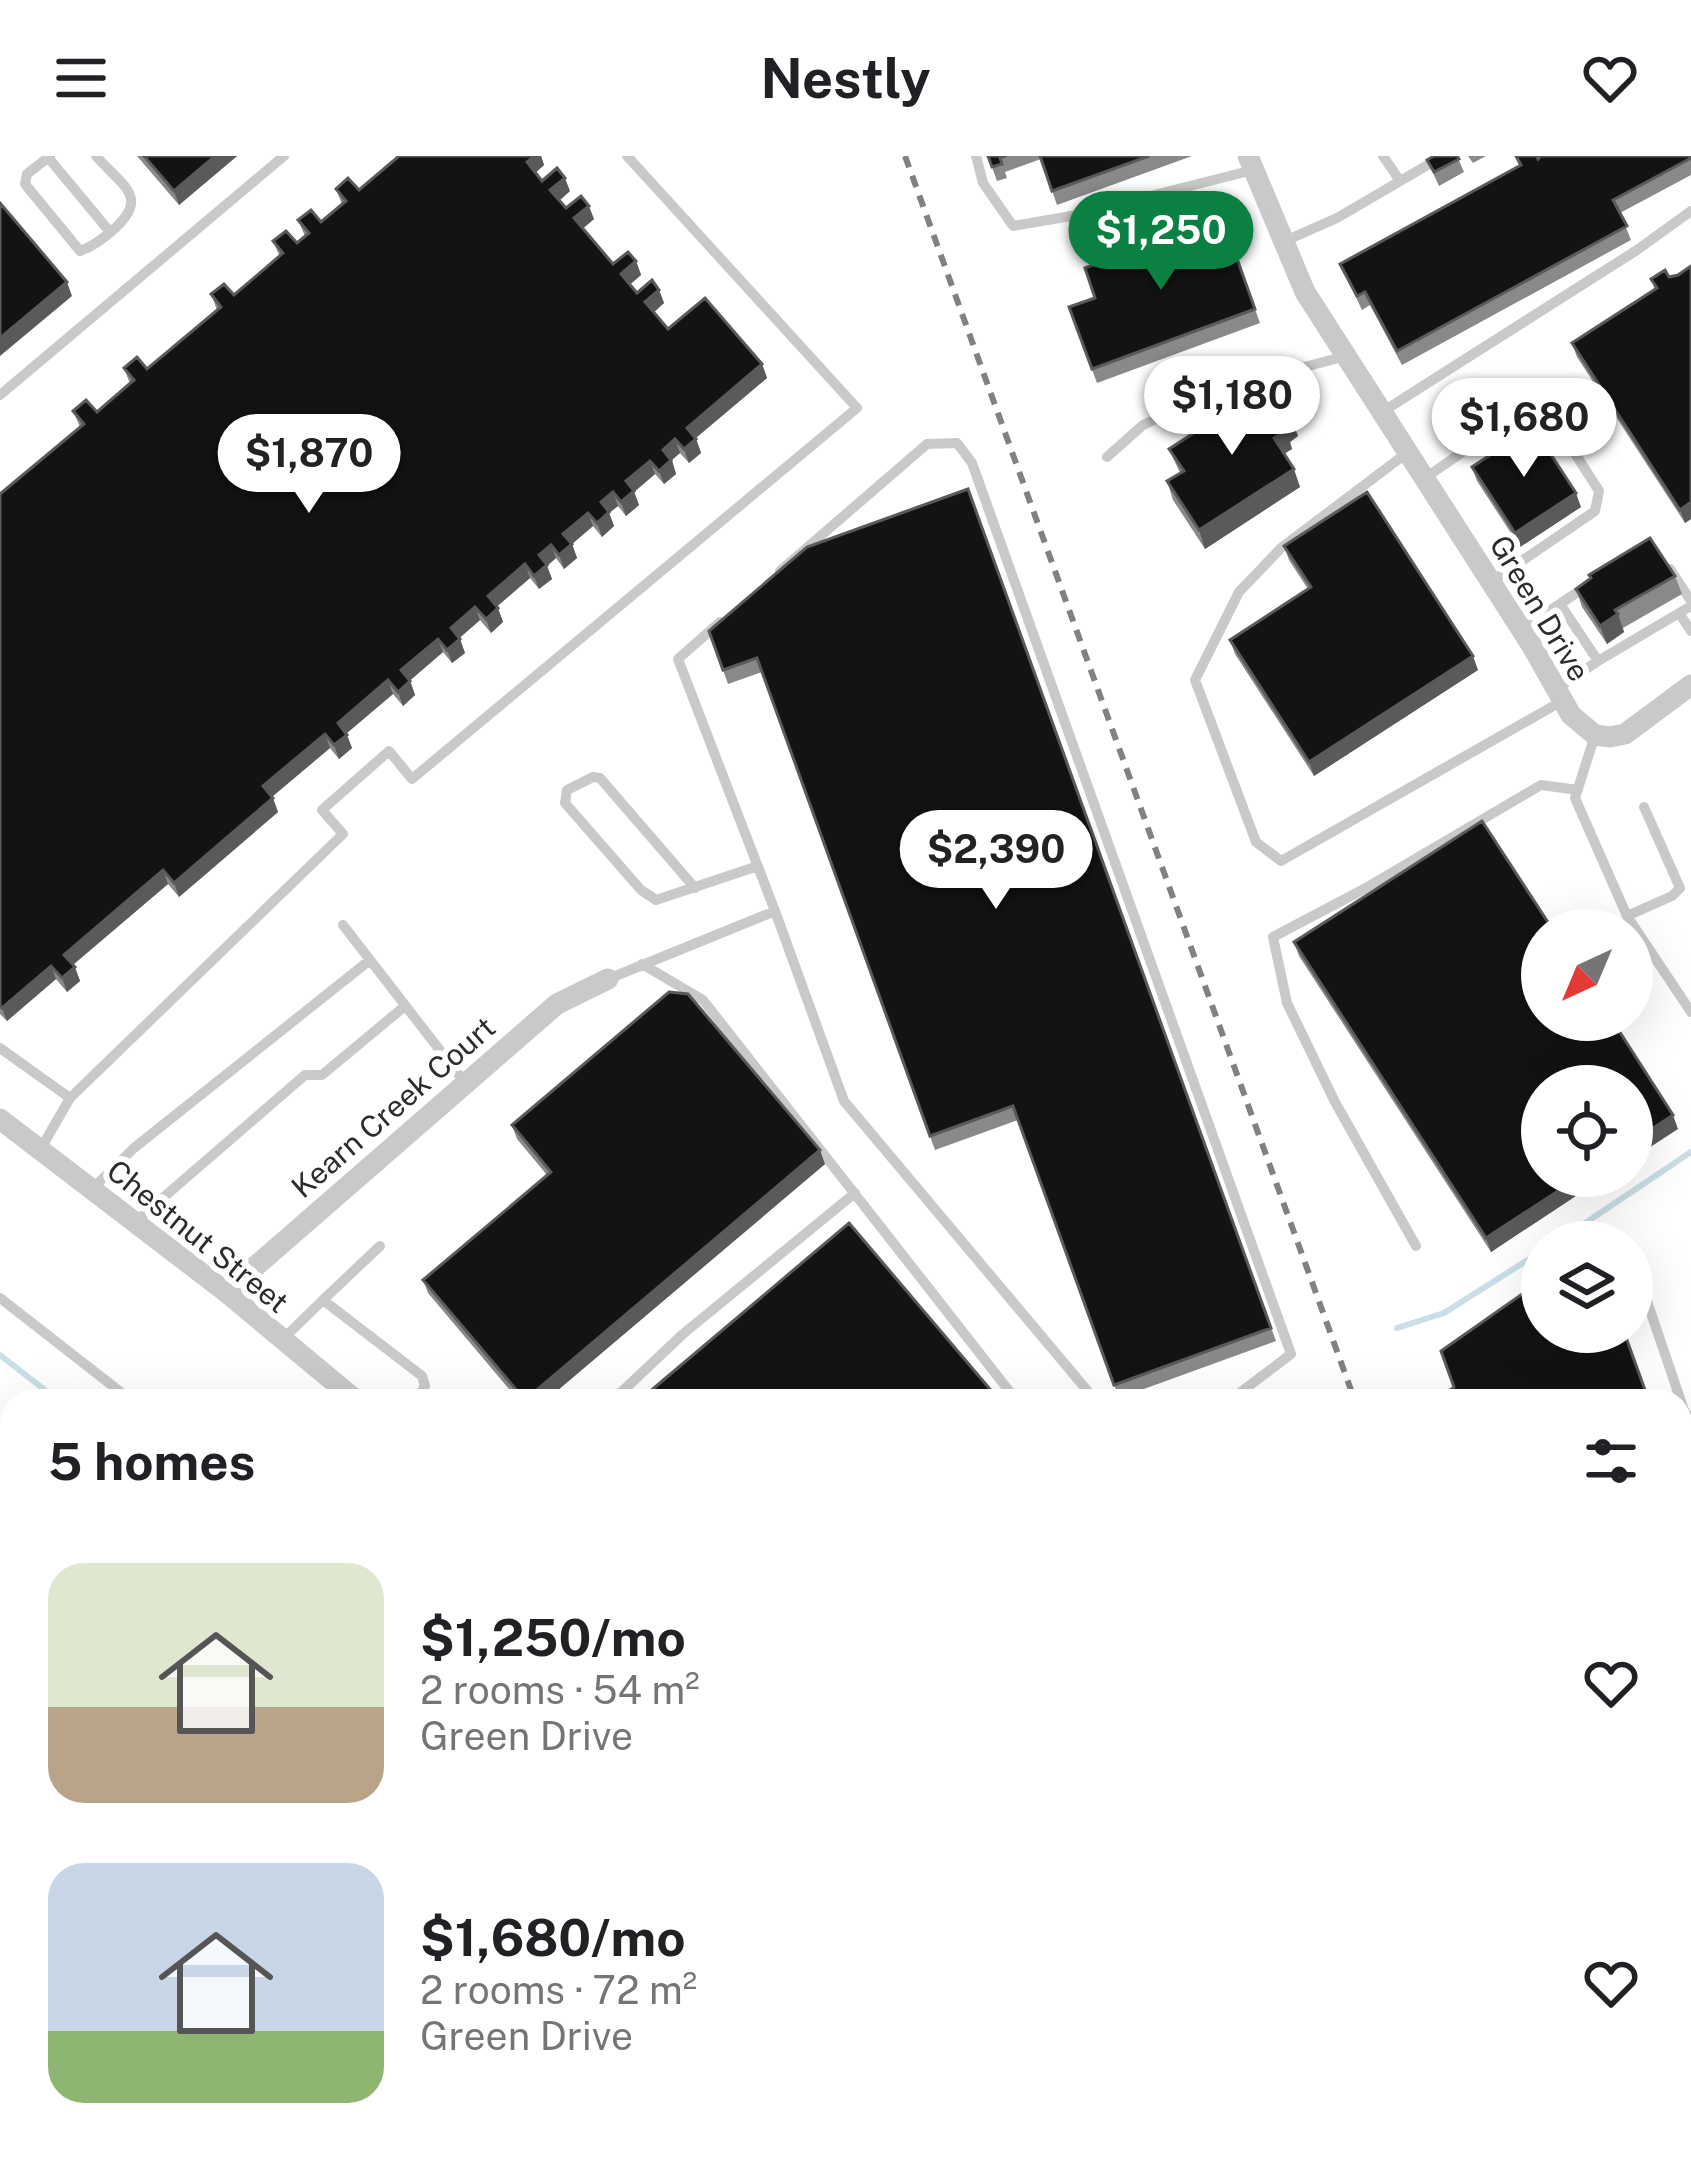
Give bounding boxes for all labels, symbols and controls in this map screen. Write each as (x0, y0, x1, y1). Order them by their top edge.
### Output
icon: menu (48, 45, 114, 111)
icon: heart (1577, 45, 1643, 111)
text: Nestly (760, 47, 931, 110)
pin: $1,250 (1063, 191, 1259, 293)
text: $1,250 (1095, 207, 1227, 253)
pin: $1,180 (1134, 356, 1330, 458)
text: $1,180 (1171, 372, 1293, 418)
pin: $1,680 (1426, 378, 1622, 480)
text: $1,680 (1459, 394, 1589, 440)
pin: $1,870 (211, 414, 407, 516)
text: $1,870 (245, 430, 373, 476)
street label: Green Drive (1482, 529, 1598, 687)
pin: $2,390 (898, 810, 1094, 912)
text: $2,390 (927, 826, 1065, 872)
north arrow (1521, 909, 1653, 1041)
map controls (1521, 909, 1653, 1353)
street label: Kearn Creek Court (284, 1009, 502, 1205)
button: locate (1521, 1065, 1653, 1197)
street label: Chestnut Street (100, 1152, 296, 1320)
button: layers (1521, 1221, 1653, 1353)
icon: filters (1578, 1428, 1644, 1494)
text: 5 homes (48, 1432, 255, 1491)
text: $1,250/mo (420, 1608, 686, 1667)
icon: home (144, 1611, 288, 1755)
icon: heart (1578, 1650, 1644, 1716)
text: 2 rooms · 54 m² (420, 1667, 700, 1713)
text: Green Drive (420, 1713, 633, 1759)
text: $1,680/mo (420, 1908, 686, 1967)
icon: home (144, 1911, 288, 2055)
icon: heart (1578, 1950, 1644, 2016)
text: 2 rooms · 72 m² (420, 1967, 697, 2013)
text: Green Drive (420, 2013, 633, 2059)

